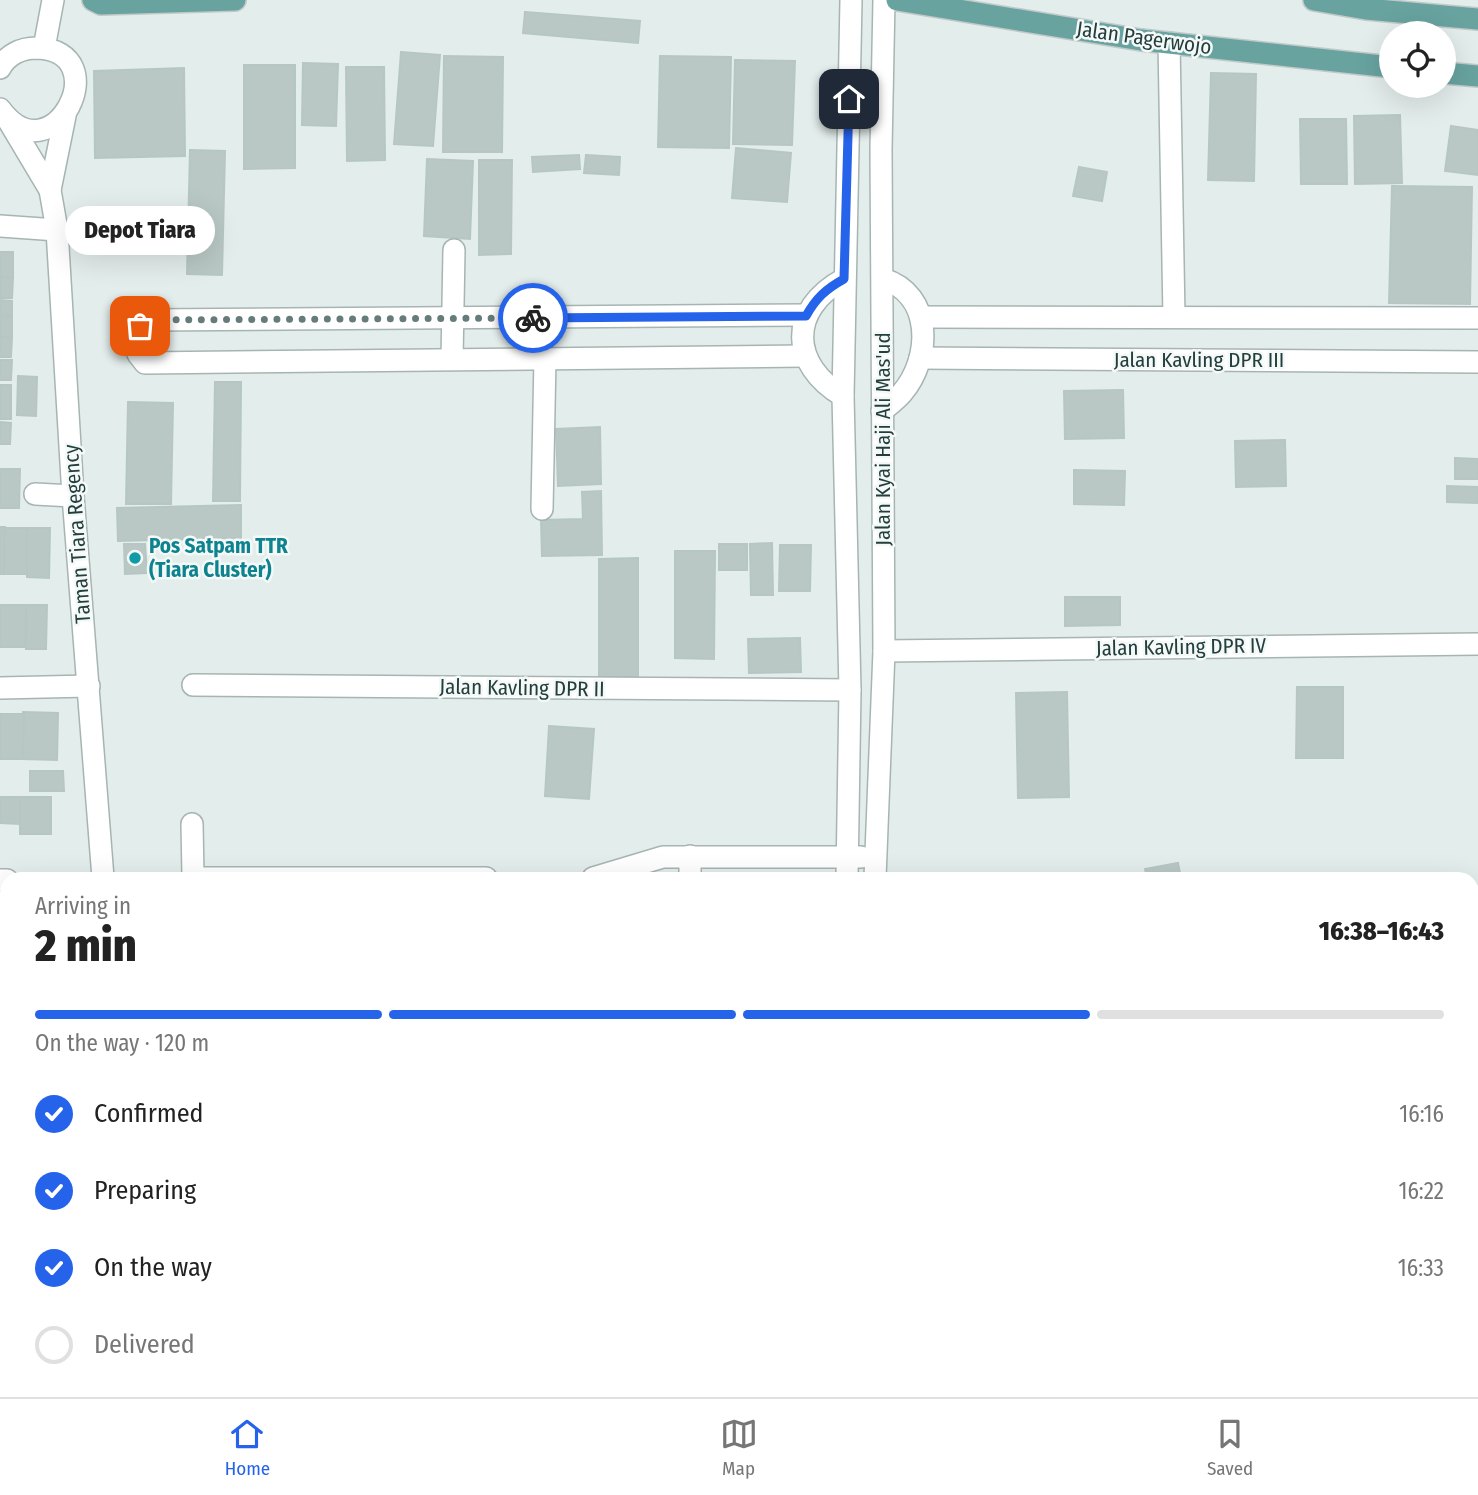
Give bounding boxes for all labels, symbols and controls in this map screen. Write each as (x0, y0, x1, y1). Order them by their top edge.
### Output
street label: Jalan Pagerwojo (1075, 16, 1213, 60)
map controls (1379, 21, 1456, 98)
button: locate (1379, 21, 1456, 98)
pin (819, 69, 879, 129)
icon: home (830, 80, 868, 118)
callout: Depot Tiara (65, 207, 215, 256)
text: Depot Tiara (84, 216, 196, 244)
courier (498, 283, 568, 353)
pin (110, 296, 170, 356)
icon: bike (514, 299, 552, 337)
icon: bag (121, 307, 159, 345)
street label: Jalan Kyai Haji Ali Mas'ud (870, 332, 896, 546)
street label: Jalan Kavling DPR III (1114, 347, 1284, 373)
street label: Taman Tiara Regency (58, 443, 96, 624)
place label: Pos Satpam TTR (Tiara Cluster) (149, 533, 288, 583)
marker: Pos Satpam TTR (Tiara Cluster) (127, 550, 143, 566)
street label: Jalan Kavling DPR IV (1096, 633, 1267, 661)
street label: Jalan Kavling DPR II (439, 674, 605, 702)
text: Arriving in (35, 892, 131, 920)
text: 16:38–16:43 (1319, 916, 1444, 947)
text: 2 min (35, 918, 137, 973)
text: On the way · 120 m (35, 1029, 209, 1057)
icon: check (35, 1095, 73, 1133)
text: Confirmed (94, 1098, 204, 1129)
text: 16:16 (1399, 1100, 1444, 1128)
icon: check (35, 1172, 73, 1210)
text: Preparing (94, 1175, 196, 1206)
text: 16:22 (1398, 1177, 1444, 1205)
icon: check (35, 1249, 73, 1287)
text: On the way (94, 1252, 212, 1283)
text: 16:33 (1398, 1254, 1444, 1282)
text: Delivered (94, 1329, 195, 1360)
tab: Home (225, 1415, 270, 1480)
tab: Map (720, 1415, 758, 1480)
tab: Saved (1207, 1415, 1253, 1480)

